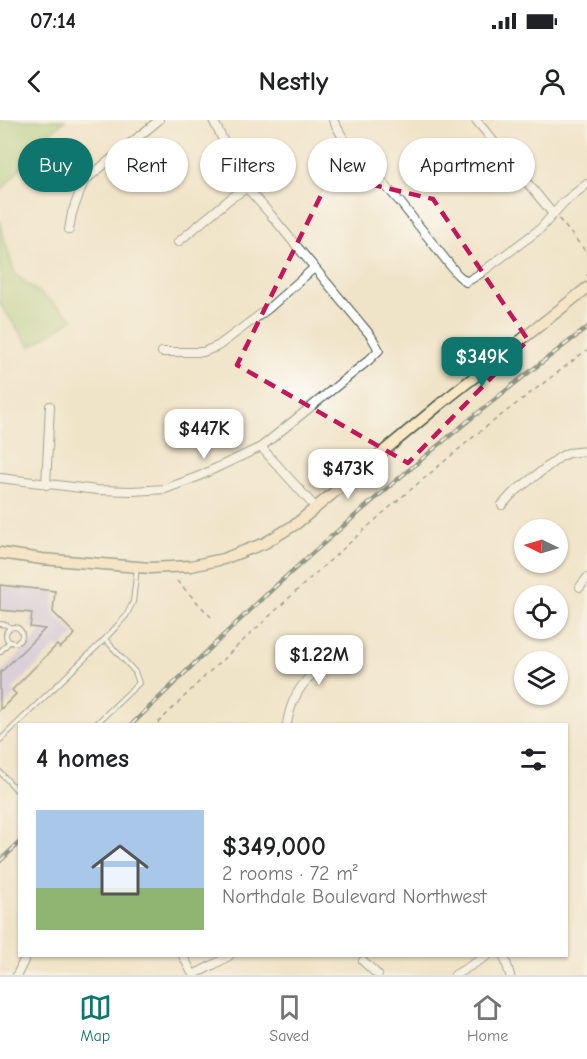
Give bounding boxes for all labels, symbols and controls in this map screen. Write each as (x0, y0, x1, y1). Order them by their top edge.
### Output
text: 07:14 (30, 8, 76, 34)
icon: back (18, 65, 51, 98)
icon: person (536, 65, 569, 98)
text: Nestly (259, 66, 328, 97)
chip: Buy (18, 138, 93, 192)
chip: Rent (105, 138, 188, 192)
chip: Filters (200, 138, 296, 192)
chip: New (308, 138, 387, 192)
chip: Apartment (399, 138, 535, 192)
pin: $349K (440, 337, 524, 388)
text: $349K (456, 345, 509, 368)
pin: $447K (162, 409, 246, 460)
text: $447K (178, 417, 230, 440)
pin: $473K (306, 449, 390, 500)
text: $473K (322, 457, 374, 480)
north arrow (514, 519, 568, 573)
map controls (514, 519, 568, 705)
button: locate (514, 585, 568, 639)
pin: $1.22M (270, 635, 368, 686)
text: $1.22M (289, 643, 349, 666)
button: layers (514, 651, 568, 705)
icon: filters (517, 743, 550, 776)
text: 4 homes (36, 744, 129, 774)
text: $349,000 (222, 832, 326, 862)
icon: home (84, 834, 156, 906)
text: 2 rooms · 72 m² (222, 862, 358, 885)
text: Northdale Boulevard Northwest (222, 885, 486, 908)
tab: Map (79, 991, 112, 1045)
tab: Saved (269, 991, 309, 1045)
tab: Home (467, 991, 508, 1045)

